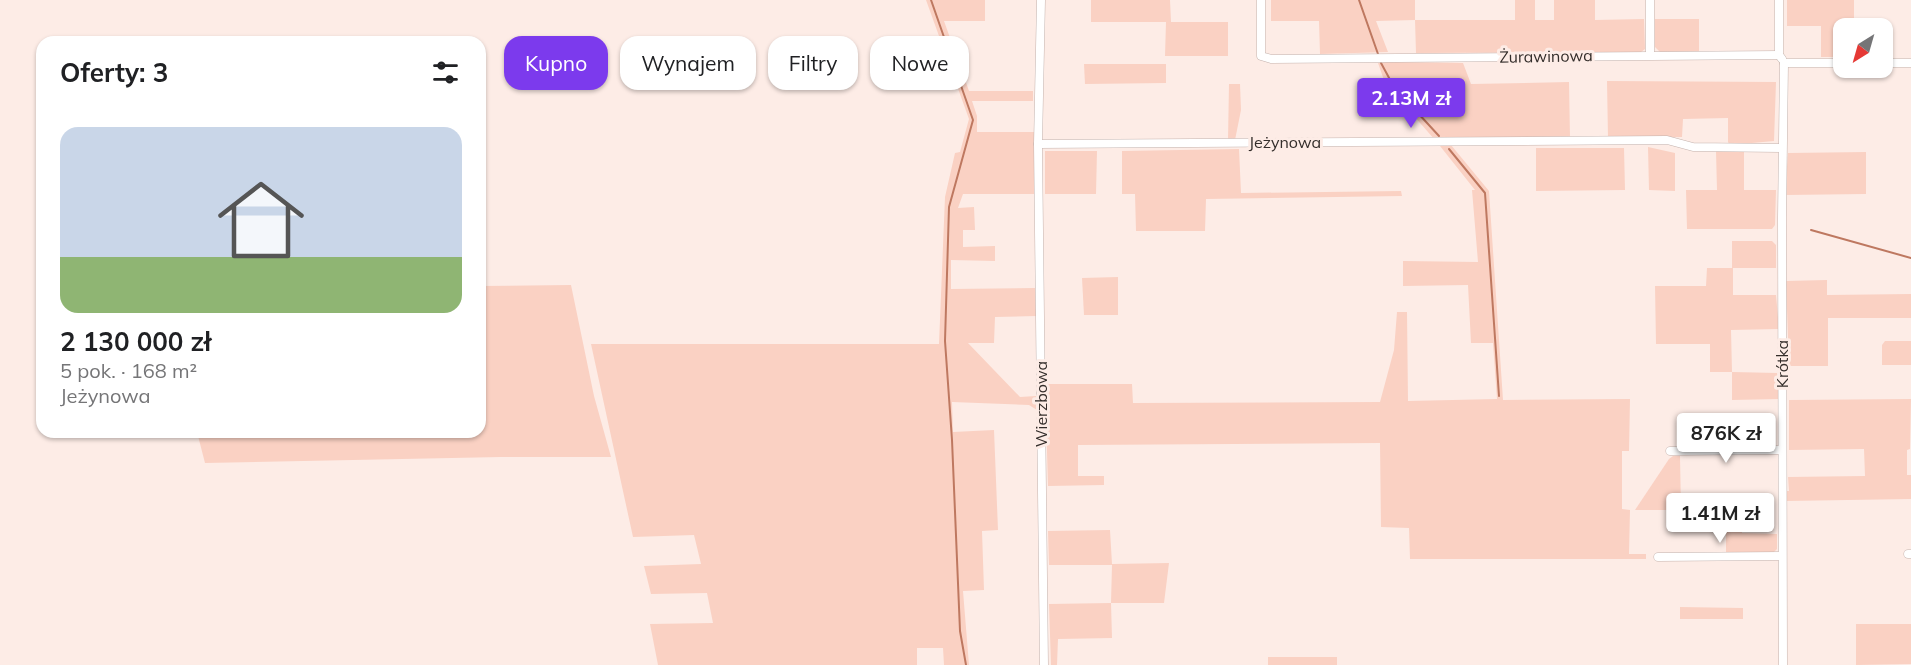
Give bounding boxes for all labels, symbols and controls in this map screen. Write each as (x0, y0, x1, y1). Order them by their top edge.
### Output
north arrow (1833, 18, 1893, 78)
map controls (1833, 18, 1893, 78)
chip: Kupno (504, 36, 608, 90)
chip: Wynajem (620, 36, 756, 90)
chip: Filtry (768, 36, 858, 90)
chip: Nowe (870, 36, 969, 90)
street label: Żurawinowa (1499, 45, 1593, 67)
text: Oferty: 3 (60, 56, 168, 89)
icon: filters (429, 56, 462, 89)
pin: 2.13M zł (1349, 78, 1473, 129)
text: 2.13M zł (1371, 85, 1451, 110)
street label: Jeżynowa (1249, 132, 1321, 152)
icon: home (207, 166, 315, 274)
text: 2 130 000 zł (60, 325, 211, 358)
street label: Krótka (1772, 340, 1792, 388)
text: 5 pok. · 168 m² (60, 358, 197, 383)
street label: Wierzbowa (1031, 361, 1051, 447)
text: Jeżynowa (60, 383, 150, 408)
pin: 876K zł (1671, 413, 1781, 464)
text: 876K zł (1691, 420, 1761, 445)
pin: 1.41M zł (1658, 493, 1782, 544)
text: 1.41M zł (1680, 500, 1760, 525)

